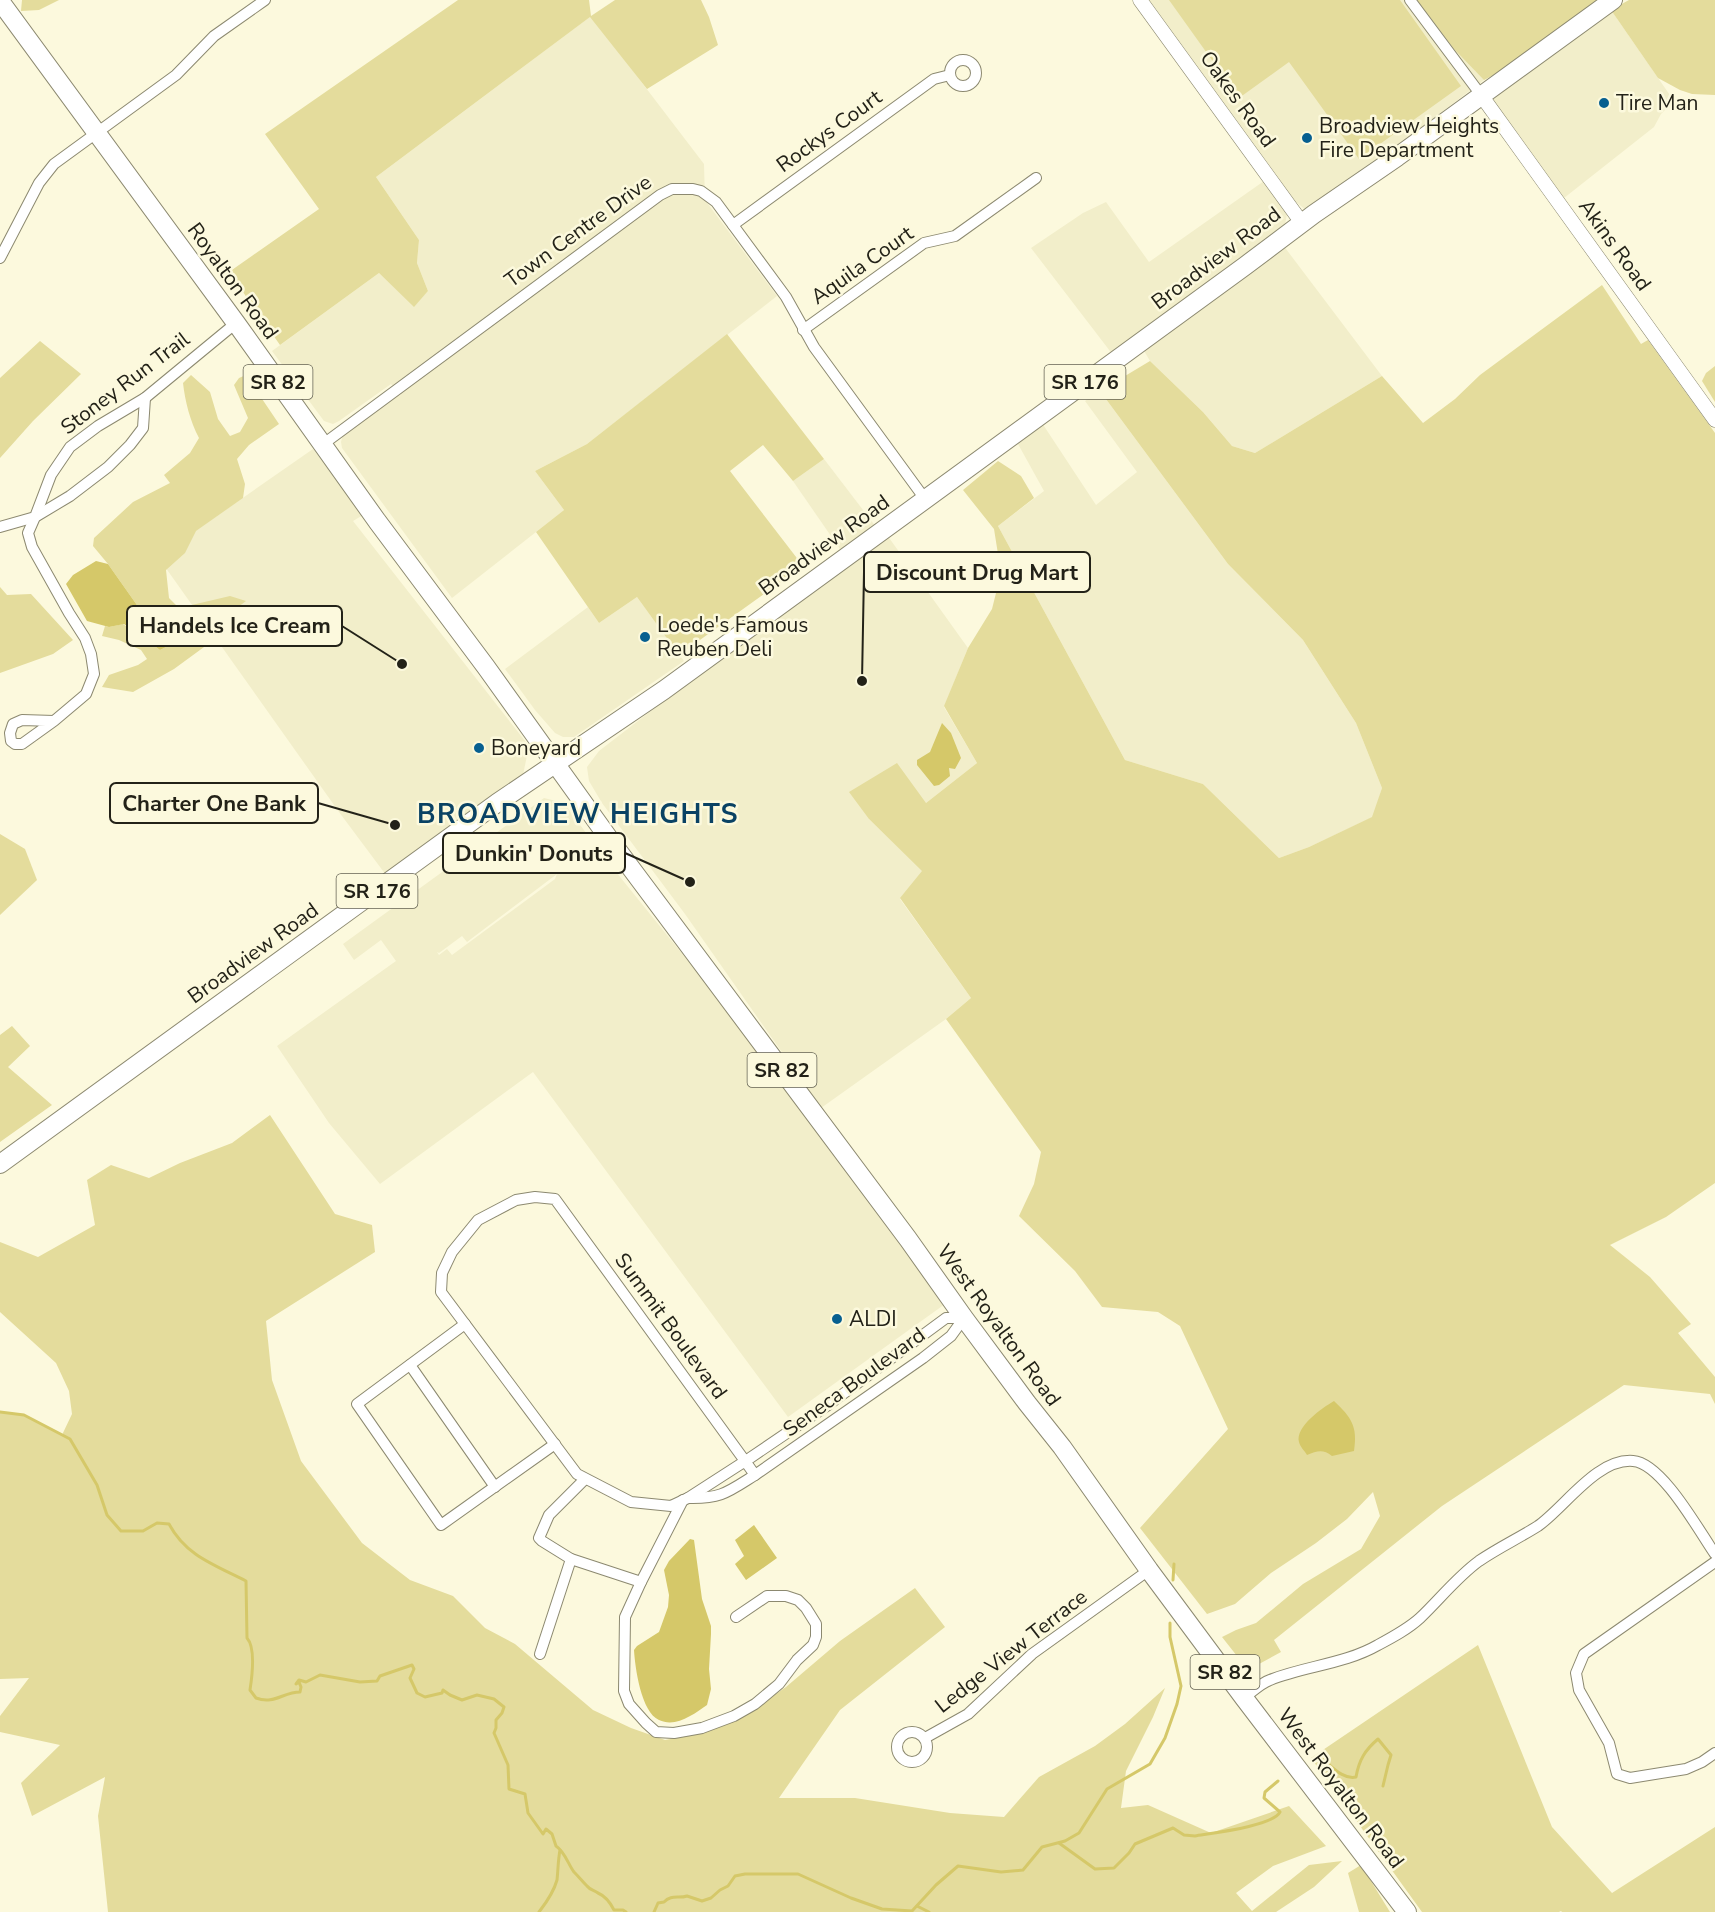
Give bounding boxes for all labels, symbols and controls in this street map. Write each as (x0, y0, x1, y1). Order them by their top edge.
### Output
street label: Oakes Road (1193, 45, 1283, 153)
street label: Rockys Court (771, 83, 888, 179)
place label: Tire Man (1616, 89, 1698, 117)
marker: Tire Man (1597, 96, 1611, 110)
place label: Broadview Heights Fire Department (1319, 112, 1499, 164)
marker: Broadview Heights Fire Department (1300, 131, 1314, 145)
street label: Town Centre Drive (499, 168, 657, 294)
street label: Akins Road (1572, 194, 1658, 296)
street label: Broadview Road (1146, 200, 1286, 316)
street label: Royalton Road (181, 217, 285, 345)
street label: Aquila Court (805, 219, 919, 311)
street label: Stoney Run Trail (55, 325, 196, 441)
road number: SR 82 (244, 365, 312, 399)
road number: SR 176 (1044, 365, 1126, 399)
street label: Broadview Road (753, 488, 895, 602)
callout: Discount Drug Mart (864, 552, 1090, 592)
text: Discount Drug Mart (876, 558, 1079, 588)
callout: Handels Ice Cream (127, 606, 342, 646)
text: Handels Ice Cream (139, 611, 331, 641)
place label: Loede's Famous Reuben Deli (657, 611, 808, 663)
marker: Loede's Famous Reuben Deli (638, 630, 652, 644)
place label: Boneyard (491, 734, 581, 762)
marker: Boneyard (472, 741, 486, 755)
callout: Charter One Bank (110, 783, 318, 823)
text: Charter One Bank (122, 789, 307, 819)
district label: BROADVIEW HEIGHTS (417, 796, 739, 833)
callout: Dunkin' Donuts (443, 833, 625, 873)
text: Dunkin' Donuts (455, 839, 613, 869)
road number: SR 176 (336, 874, 418, 908)
street label: Broadview Road (182, 896, 324, 1010)
road number: SR 82 (748, 1053, 816, 1087)
street label: West Royalton Road (931, 1238, 1067, 1412)
street label: Summit Boulevard (608, 1247, 734, 1405)
place label: ALDI (849, 1305, 897, 1333)
marker: ALDI (830, 1312, 844, 1326)
street label: Seneca Boulevard (777, 1321, 931, 1443)
street label: Ledge View Terrace (929, 1583, 1093, 1719)
road number: SR 82 (1190, 1655, 1260, 1689)
street label: West Royalton Road (1271, 1702, 1411, 1874)

